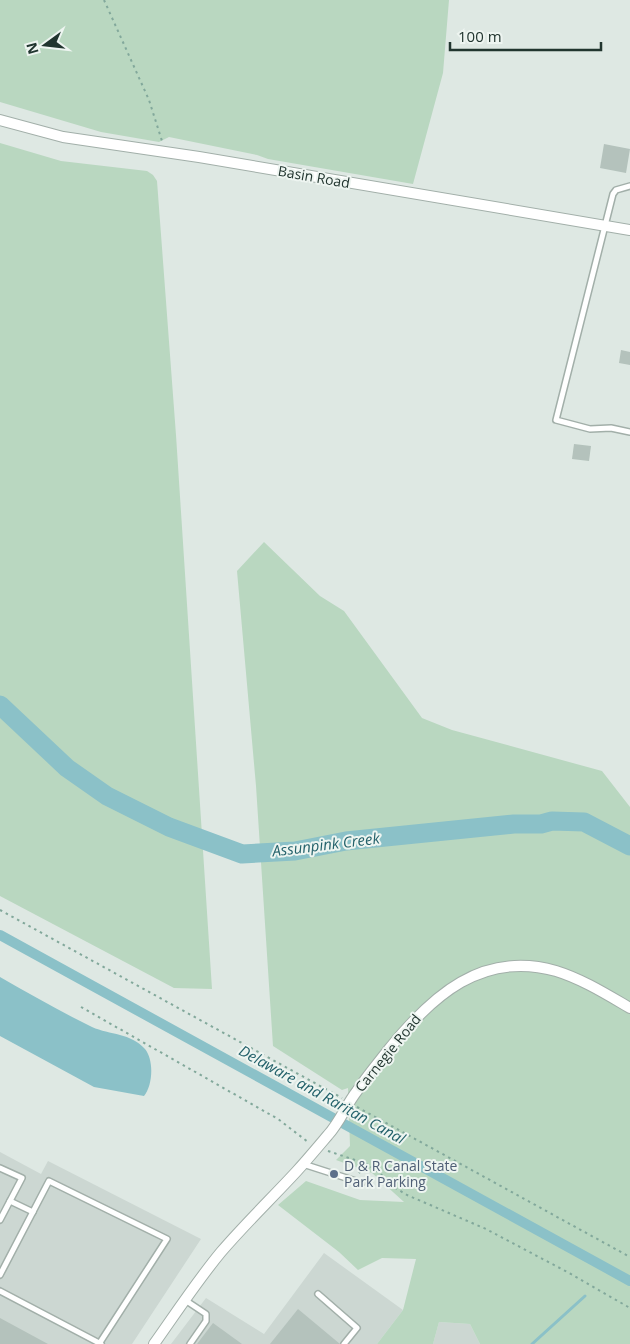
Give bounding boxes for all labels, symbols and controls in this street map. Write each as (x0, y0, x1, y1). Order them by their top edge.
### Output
north arrow (20, 20, 70, 70)
scale bar (450, 20, 601, 52)
text: 100 m (458, 26, 502, 46)
text: N (21, 41, 43, 56)
street label: Basin Road (277, 161, 352, 192)
water label: Assunpink Creek (270, 827, 381, 861)
street label: Carnegie Road (350, 1010, 425, 1096)
water label: Delaware and Raritan Canal (236, 1040, 410, 1149)
place label: D & R Canal State Park Parking (344, 1156, 457, 1191)
marker: D & R Canal State Park Parking (328, 1168, 340, 1180)

